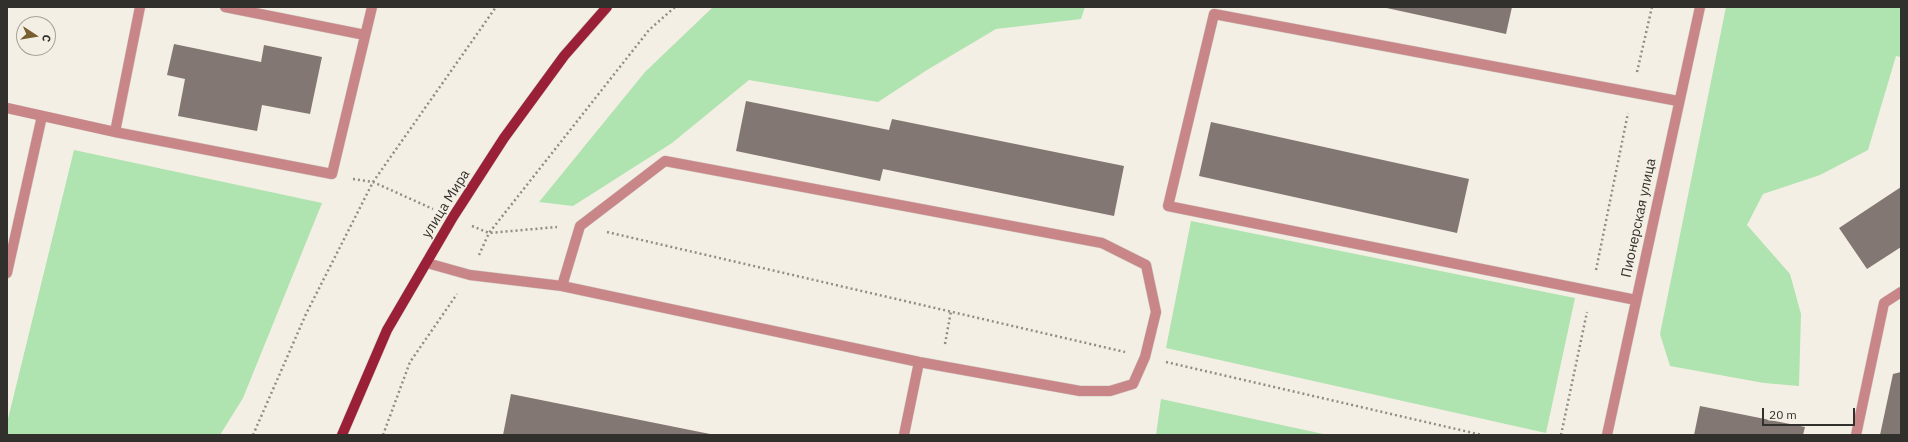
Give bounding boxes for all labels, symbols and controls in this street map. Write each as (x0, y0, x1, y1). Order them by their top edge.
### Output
north arrow (16, 16, 56, 56)
text: С (39, 33, 54, 43)
street label: Пионерская улица (1618, 157, 1660, 279)
street label: улица Мира (418, 167, 474, 241)
scale bar (1764, 400, 1857, 426)
text: 20 m (1769, 407, 1797, 422)

